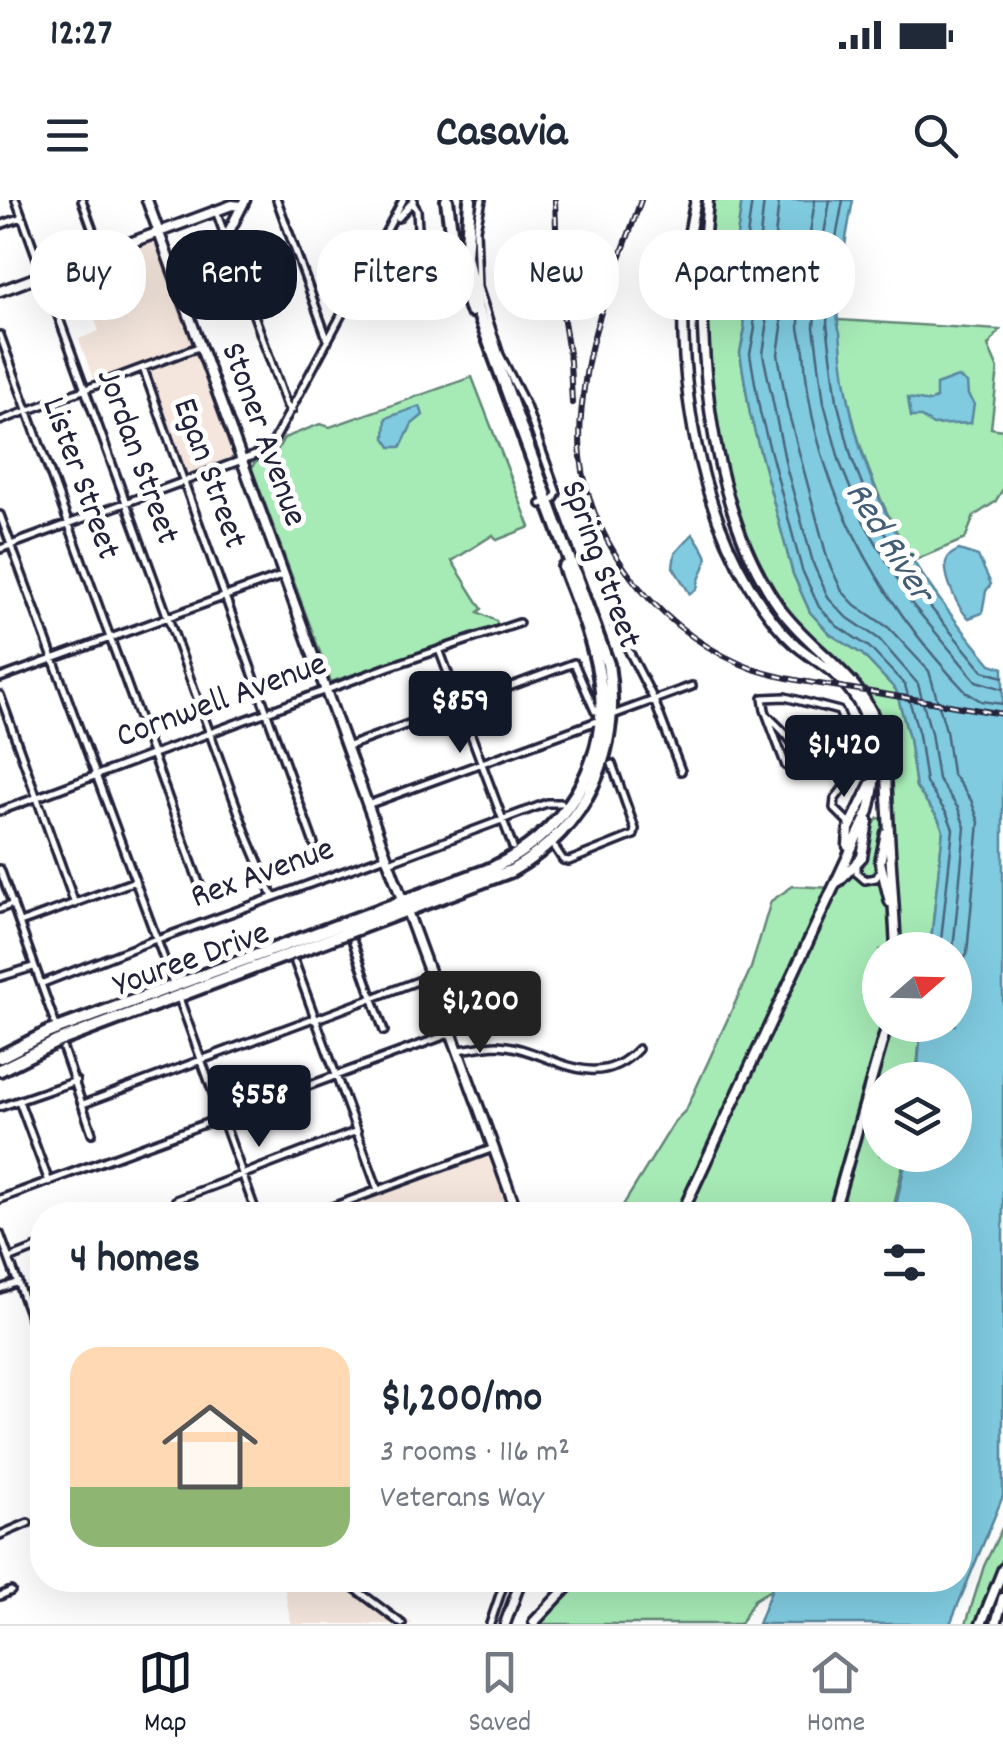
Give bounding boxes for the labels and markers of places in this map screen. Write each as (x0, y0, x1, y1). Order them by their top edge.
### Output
pin: $859 (401, 671, 519, 756)
pin: $1,420 (763, 715, 925, 800)
pin: $1,200 (399, 971, 561, 1056)
pin: $558 (200, 1065, 318, 1150)

